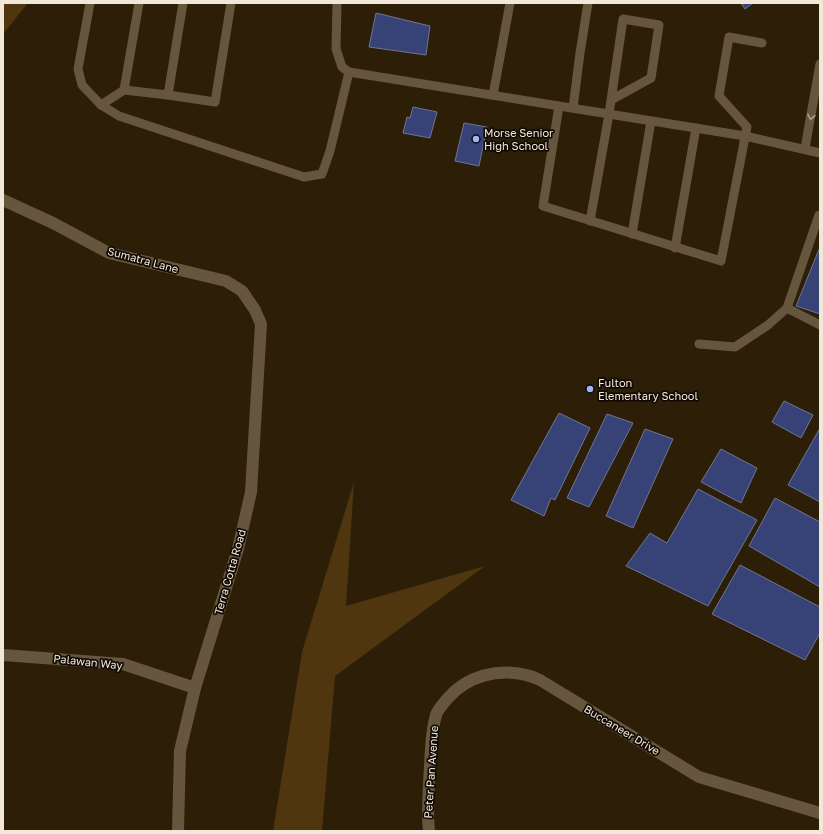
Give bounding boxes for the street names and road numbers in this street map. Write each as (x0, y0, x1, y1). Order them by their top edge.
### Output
street label: Sumatra Lane (106, 244, 180, 275)
street label: Terra Cotta Road (211, 528, 248, 616)
street label: Palawan Way (53, 651, 123, 672)
street label: Buccaneer Drive (582, 702, 662, 757)
street label: Peter Pan Avenue (421, 725, 440, 819)

